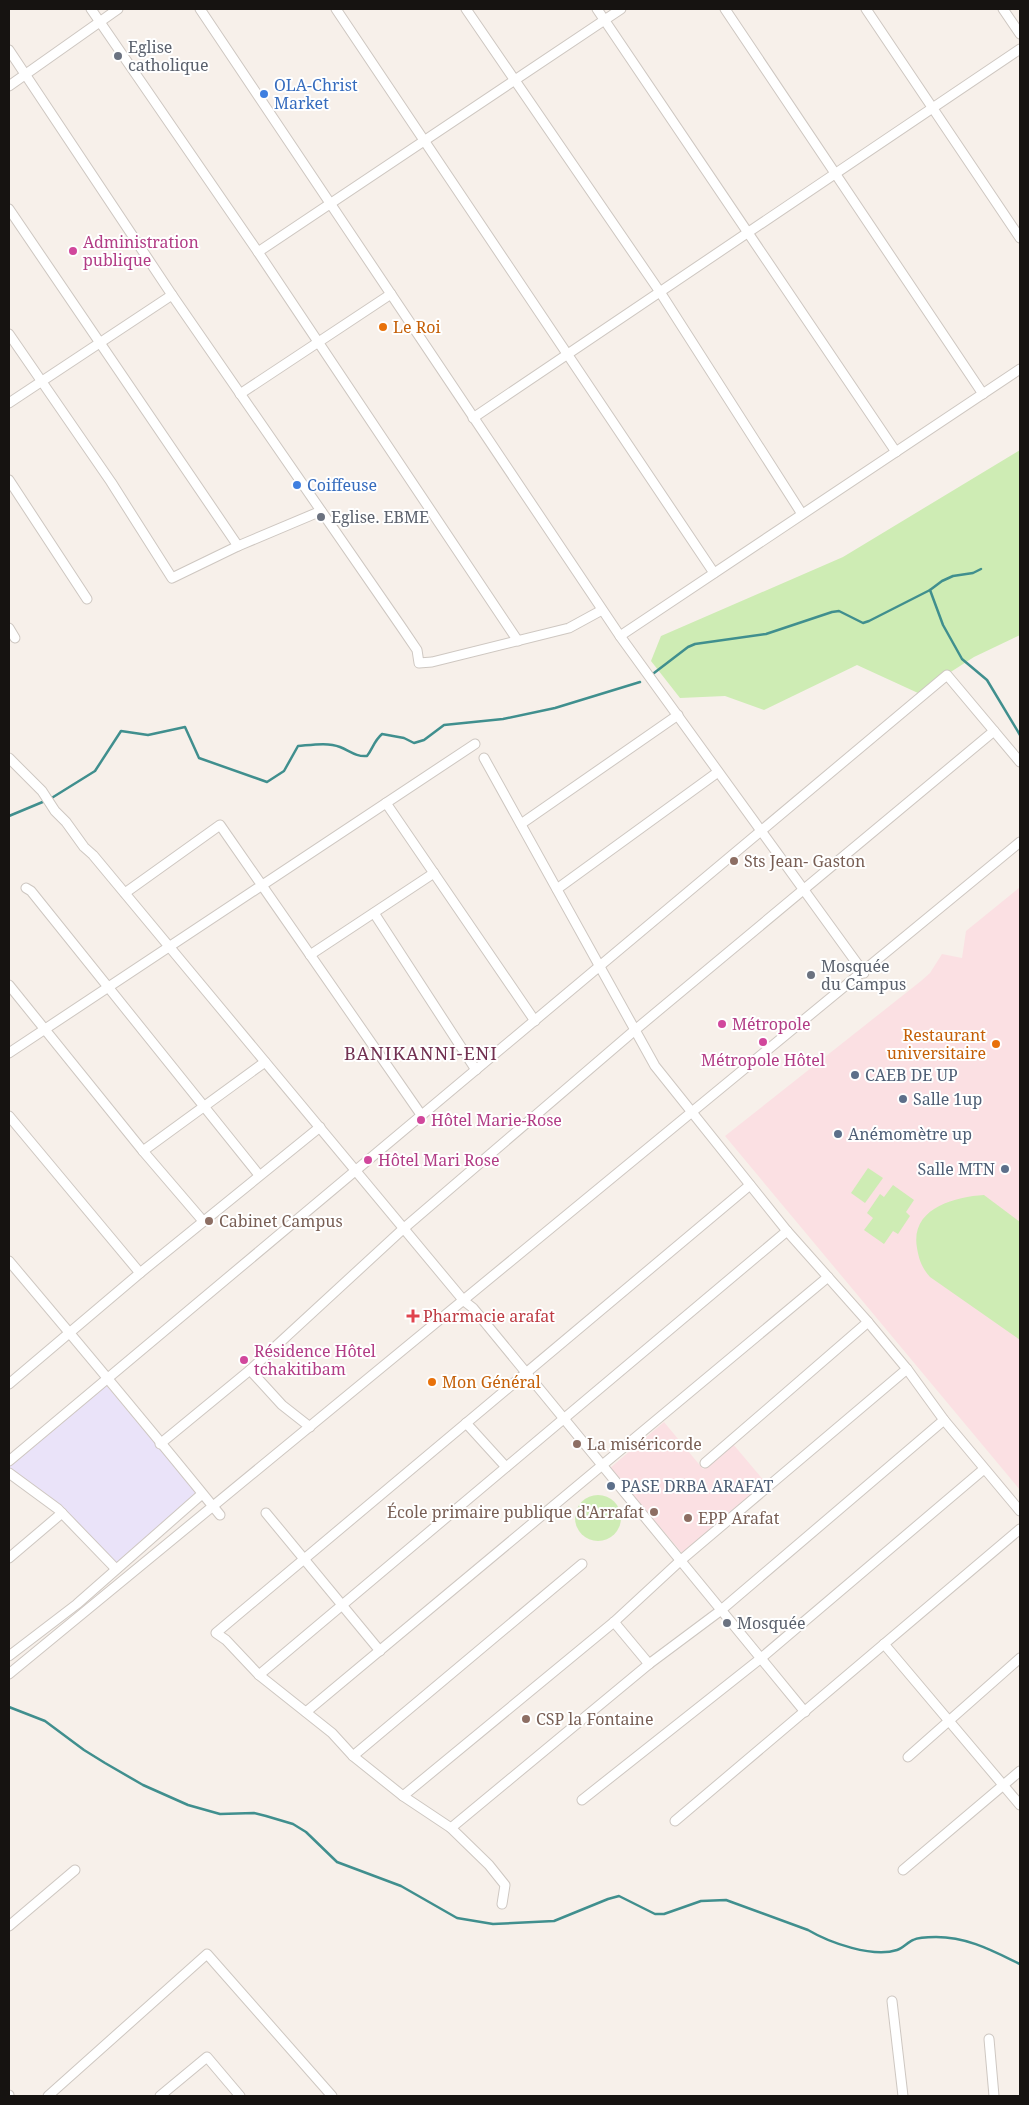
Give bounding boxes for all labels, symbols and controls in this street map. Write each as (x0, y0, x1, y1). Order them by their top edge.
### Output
place label: Eglise catholique (128, 36, 209, 76)
marker: Eglise catholique (112, 50, 124, 62)
place label: OLA-Christ Market (274, 74, 358, 114)
marker: OLA-Christ Market (258, 88, 270, 100)
place label: Administration publique (83, 231, 199, 271)
marker: Administration publique (67, 245, 79, 257)
place label: Le Roi (393, 316, 441, 338)
marker: Le Roi (377, 321, 389, 333)
place label: Coiffeuse (307, 474, 377, 496)
marker: Coiffeuse (291, 479, 303, 491)
place label: Eglise. EBME (331, 506, 429, 528)
marker: Eglise. EBME (315, 511, 327, 523)
place label: Sts Jean- Gaston (744, 850, 865, 872)
marker: Sts Jean- Gaston (728, 855, 740, 867)
place label: Mosquée du Campus (821, 955, 906, 995)
marker: Mosquée du Campus (805, 969, 817, 981)
place label: Métropole (732, 1013, 811, 1035)
marker: Métropole (716, 1018, 728, 1030)
place label: Restaurant universitaire (887, 1024, 986, 1064)
marker: Métropole Hôtel (757, 1036, 769, 1048)
marker: Restaurant universitaire (990, 1038, 1002, 1050)
district label: BANIKANNI-ENI (344, 1041, 498, 1065)
place label: Métropole Hôtel (701, 1049, 825, 1071)
place label: CAEB DE UP (865, 1064, 958, 1086)
marker: CAEB DE UP (849, 1069, 861, 1081)
place label: Salle 1up (913, 1088, 982, 1110)
marker: Salle 1up (897, 1093, 909, 1105)
place label: Hôtel Marie-Rose (431, 1109, 562, 1131)
marker: Hôtel Marie-Rose (415, 1114, 427, 1126)
place label: Anémomètre up (848, 1123, 972, 1145)
marker: Anémomètre up (832, 1128, 844, 1140)
place label: Hôtel Mari Rose (378, 1149, 500, 1171)
marker: Hôtel Mari Rose (362, 1154, 374, 1166)
place label: Salle MTN (918, 1158, 995, 1180)
marker: Salle MTN (999, 1163, 1011, 1175)
place label: Cabinet Campus (219, 1210, 343, 1232)
marker: Cabinet Campus (203, 1215, 215, 1227)
place label: Pharmacie arafat (423, 1305, 555, 1327)
marker: Pharmacie arafat (407, 1310, 419, 1322)
place label: Résidence Hôtel tchakitibam (254, 1340, 376, 1380)
marker: Résidence Hôtel tchakitibam (238, 1354, 250, 1366)
place label: Mon Général (442, 1371, 541, 1393)
marker: Mon Général (426, 1376, 438, 1388)
place label: La miséricorde (587, 1433, 702, 1455)
marker: La miséricorde (571, 1438, 583, 1450)
place label: PASE DRBA ARAFAT (621, 1475, 773, 1497)
marker: PASE DRBA ARAFAT (605, 1480, 617, 1492)
place label: École primaire publique d'Arrafat (387, 1501, 644, 1523)
marker: École primaire publique d'Arrafat (648, 1506, 660, 1518)
place label: EPP Arafat (698, 1507, 780, 1529)
marker: EPP Arafat (682, 1512, 694, 1524)
place label: Mosquée (737, 1612, 806, 1634)
marker: Mosquée (721, 1617, 733, 1629)
place label: CSP la Fontaine (536, 1708, 653, 1730)
marker: CSP la Fontaine (520, 1713, 532, 1725)

